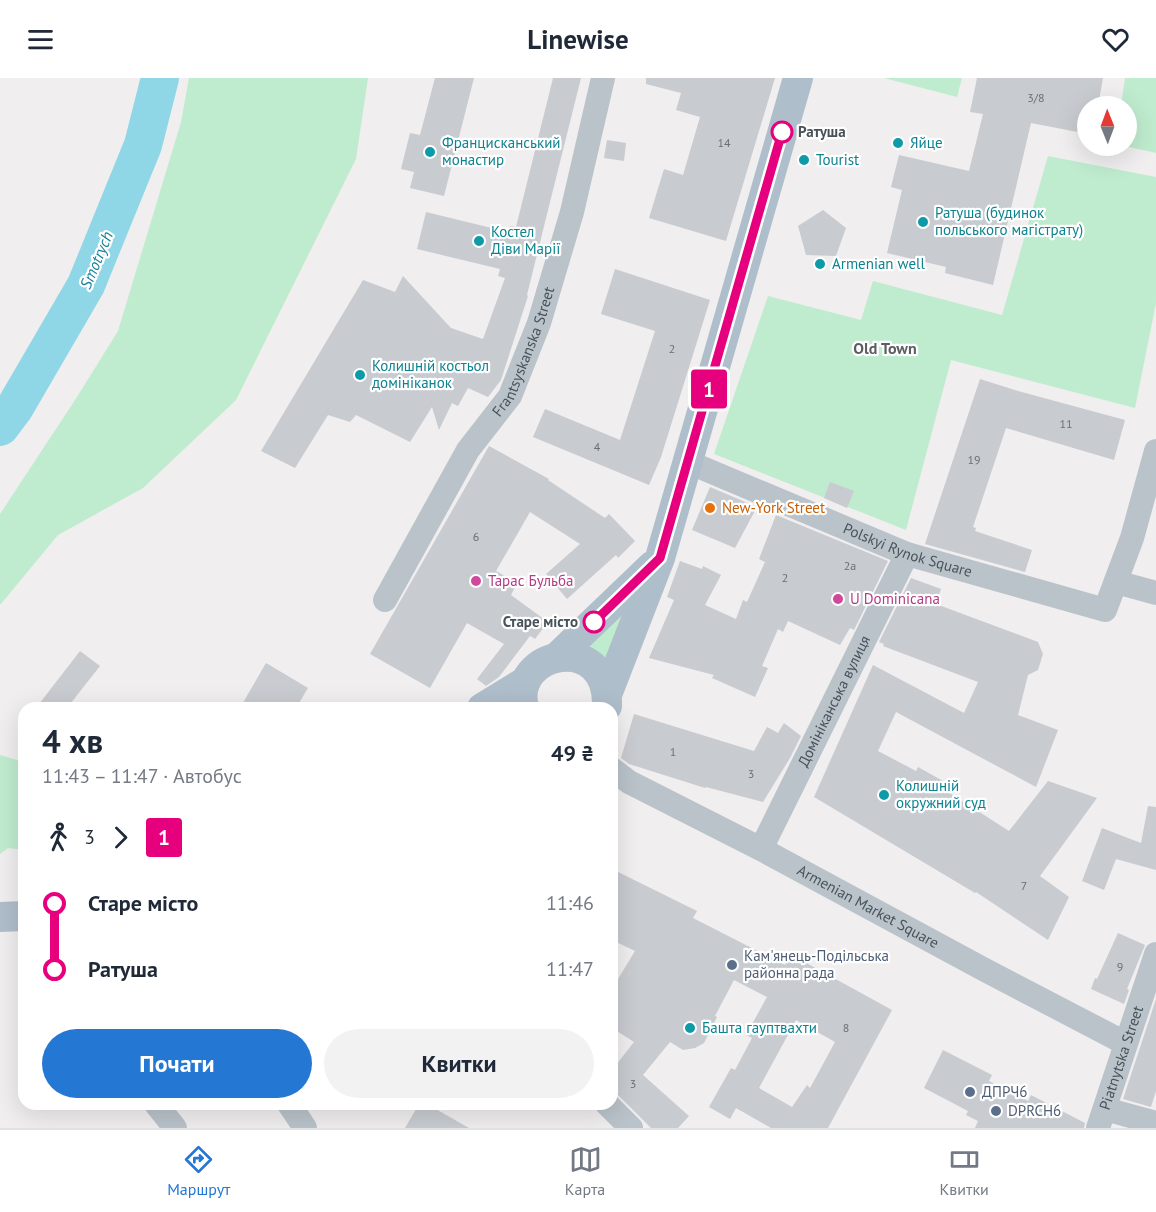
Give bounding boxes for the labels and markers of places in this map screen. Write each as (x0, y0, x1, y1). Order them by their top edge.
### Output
marker: Ратуша (771, 121, 793, 143)
place label: Ратуша (798, 122, 846, 141)
place label: Францисканський монастир (442, 133, 561, 169)
place label: Яйце (910, 133, 943, 152)
marker: Яйце (891, 136, 905, 150)
marker: Францисканський монастир (423, 145, 437, 159)
place label: Tourist (816, 150, 859, 169)
marker: Tourist (797, 153, 811, 167)
place label: Ратуша (будинок польського магістрату) (935, 203, 1083, 239)
marker: Ратуша (будинок польського магістрату) (916, 215, 930, 229)
place label: Костел Діви Марії (491, 222, 560, 258)
marker: Костел Діви Марії (472, 234, 486, 248)
place label: Armenian well (832, 254, 925, 273)
marker: Armenian well (813, 257, 827, 271)
place label: Колишній костьол домініканок (372, 356, 489, 392)
marker: Колишній костьол домініканок (353, 368, 367, 382)
place label: New-York Street (722, 498, 825, 517)
marker: New-York Street (703, 501, 717, 515)
place label: Тарас Бульба (488, 571, 573, 590)
marker: Тарас Бульба (469, 574, 483, 588)
place label: U Dominicana (850, 589, 940, 608)
marker: U Dominicana (831, 592, 845, 606)
marker: Старе місто (583, 611, 605, 633)
place label: Старе місто (503, 612, 578, 631)
place label: Колишній окружний суд (896, 776, 986, 812)
marker: Колишній окружний суд (877, 788, 891, 802)
place label: Кам'янець-Подільська районна рада (744, 946, 889, 982)
marker: Кам'янець-Подільська районна рада (725, 958, 739, 972)
place label: Башта гауптвахти (702, 1018, 817, 1037)
marker: Башта гауптвахти (683, 1021, 697, 1035)
place label: ДПРЧ6 (982, 1082, 1027, 1101)
marker: ДПРЧ6 (963, 1085, 977, 1099)
place label: DPRCH6 (1008, 1101, 1061, 1120)
marker: DPRCH6 (989, 1104, 1003, 1118)

